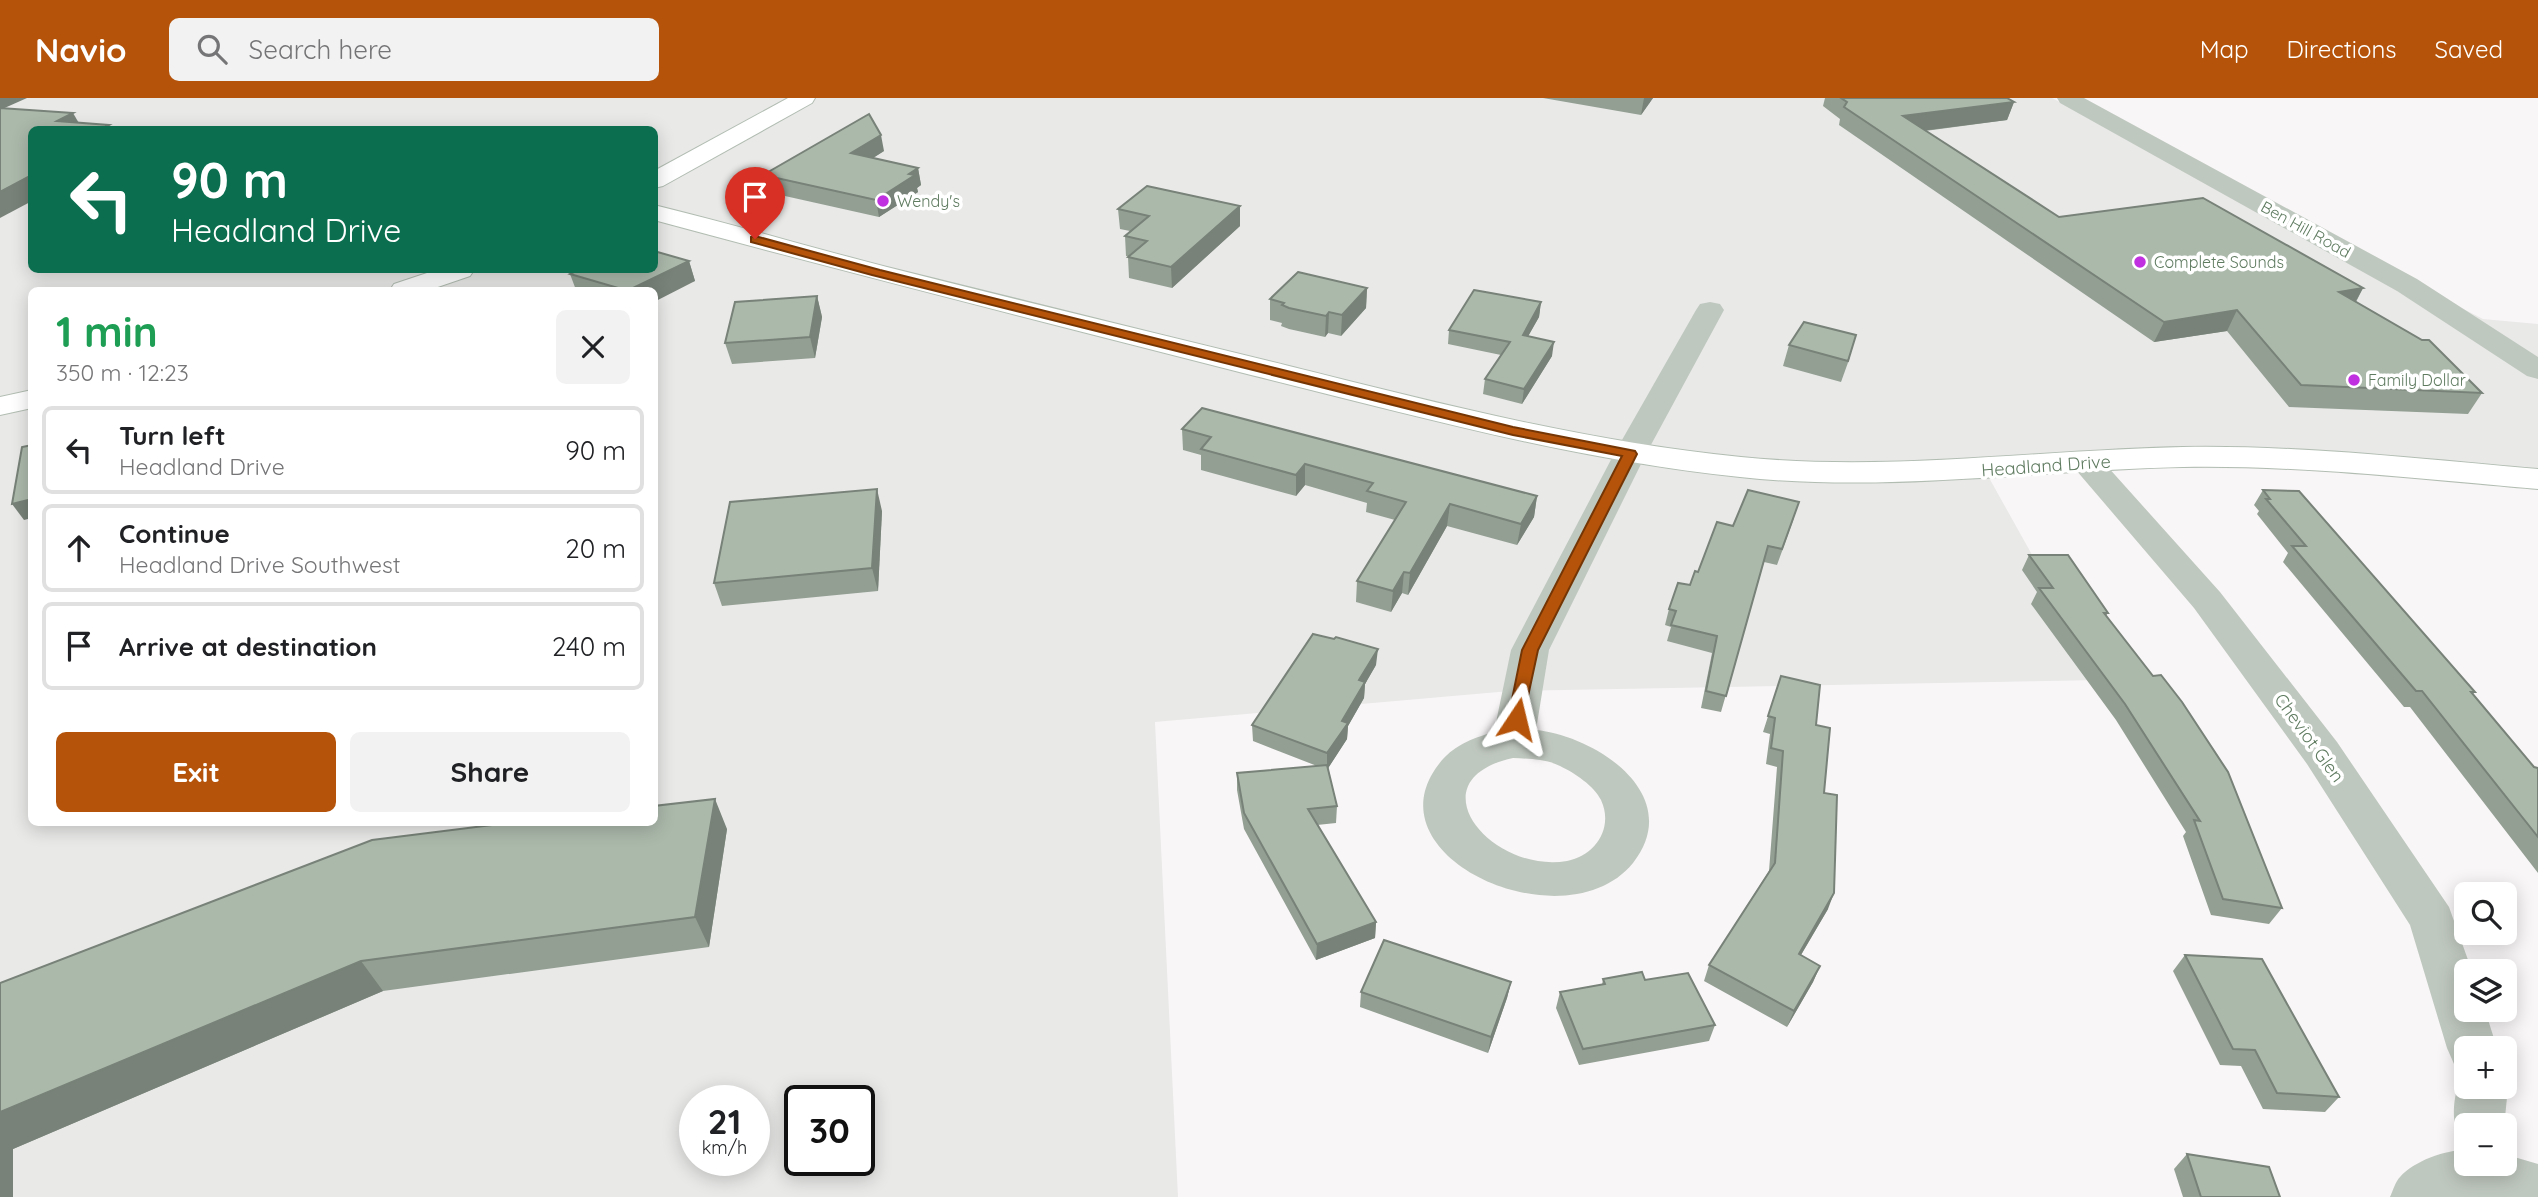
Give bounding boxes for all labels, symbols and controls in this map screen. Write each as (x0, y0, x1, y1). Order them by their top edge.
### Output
search box (169, 18, 659, 81)
text: Navio (35, 29, 127, 70)
icon: search (193, 30, 231, 68)
text: Search here (249, 33, 392, 66)
text: Map (2200, 34, 2249, 64)
text: Directions (2287, 34, 2397, 64)
text: Saved (2435, 34, 2503, 64)
text: 90 m (171, 149, 288, 210)
icon: left (56, 154, 147, 245)
pin (725, 167, 785, 239)
icon: arrive (736, 178, 774, 216)
place label: Wendy's (897, 191, 960, 211)
marker: Wendy's (875, 193, 891, 209)
street label: Ben Hill Road (2258, 196, 2354, 262)
text: Headland Drive (171, 210, 401, 250)
place label: Complete Sounds (2154, 252, 2284, 272)
marker: Complete Sounds (2132, 254, 2148, 270)
text: 1 min (56, 305, 158, 358)
button: close (556, 310, 630, 384)
text: 350 m · 12:23 (56, 358, 189, 387)
place label: Family Dollar (2368, 370, 2466, 390)
marker: Family Dollar (2346, 372, 2362, 388)
text: Turn left (119, 419, 226, 452)
icon: left (60, 431, 98, 469)
text: 90 m (565, 434, 626, 467)
street label: Headland Drive (1981, 450, 2111, 481)
text: Headland Drive (119, 452, 285, 481)
text: Continue (119, 517, 230, 550)
icon: ahead (60, 529, 98, 567)
text: 20 m (565, 532, 626, 565)
text: Headland Drive Southwest (119, 550, 401, 579)
icon: arrive (60, 627, 98, 665)
text: Arrive at destination (119, 630, 377, 663)
text: 240 m (552, 630, 626, 663)
position arrow (1480, 682, 1554, 756)
street label: Cheviot Glen (2269, 689, 2349, 787)
button: Exit (56, 732, 336, 812)
button: Share (350, 732, 630, 812)
map controls (2454, 882, 2517, 1176)
button: search (2454, 882, 2517, 945)
button: layers (2454, 959, 2517, 1022)
button: + (2454, 1036, 2517, 1099)
speed limit sign: 30 (784, 1085, 875, 1176)
text: 21 (708, 1099, 741, 1143)
button: − (2454, 1113, 2517, 1176)
text: km/h (702, 1136, 747, 1159)

